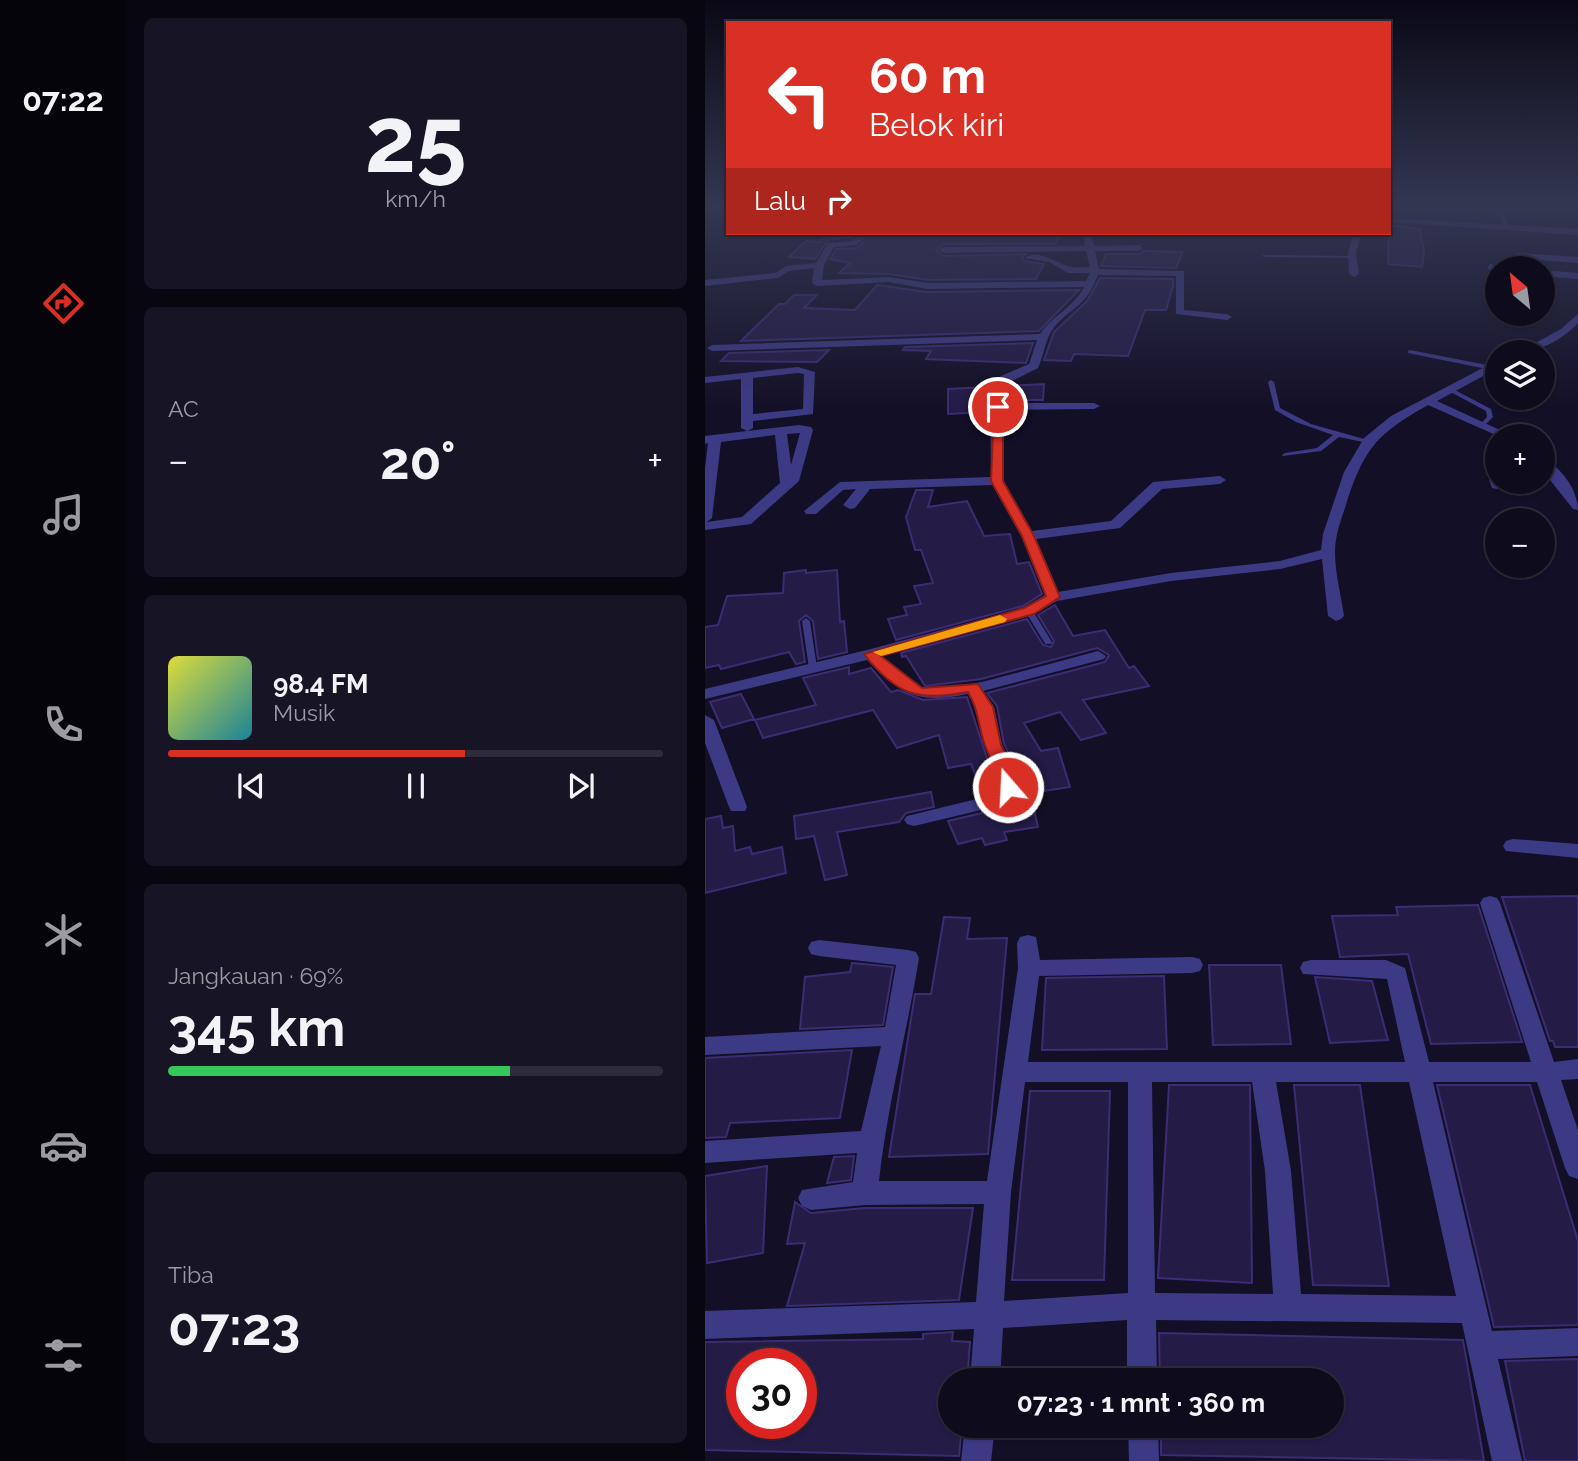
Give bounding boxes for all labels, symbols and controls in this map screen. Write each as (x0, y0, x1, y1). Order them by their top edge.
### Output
text: 60 m (869, 47, 986, 104)
icon: left (754, 49, 845, 140)
text: 07:22 (22, 81, 104, 118)
text: 25 (365, 86, 466, 193)
text: Belok kiri (869, 106, 1004, 143)
icon: right (820, 182, 858, 220)
text: km/h (385, 185, 446, 212)
text: Lalu (754, 186, 806, 216)
north arrow (1485, 256, 1555, 326)
map controls (1485, 256, 1555, 578)
icon: directions (39, 279, 88, 328)
button: layers (1485, 340, 1555, 410)
pin (968, 377, 1028, 437)
icon: arrive (979, 388, 1017, 426)
text: AC (168, 395, 199, 422)
button: + (1485, 424, 1555, 494)
text: 20° (380, 430, 456, 491)
text: − (168, 438, 188, 483)
text: + (647, 438, 663, 483)
icon: music (39, 490, 88, 539)
button: − (1485, 508, 1555, 578)
text: 98.4 FM (273, 669, 368, 699)
text: Musik (273, 699, 335, 726)
icon: phone (39, 700, 88, 749)
position arrow (971, 750, 1045, 824)
icon: previous (232, 767, 270, 805)
icon: pause (397, 767, 435, 805)
icon: next (562, 767, 600, 805)
icon: climate (39, 910, 88, 959)
text: Jangkauan · 69% (168, 962, 343, 989)
text: 345 km (168, 997, 345, 1058)
icon: car (39, 1121, 88, 1170)
text: Tiba (168, 1261, 214, 1288)
text: 07:23 (168, 1296, 300, 1357)
icon: filters (39, 1331, 88, 1380)
speed limit sign: 30 (726, 1348, 817, 1439)
text: 07:23 · 1 mnt · 360 m (1017, 1388, 1265, 1418)

